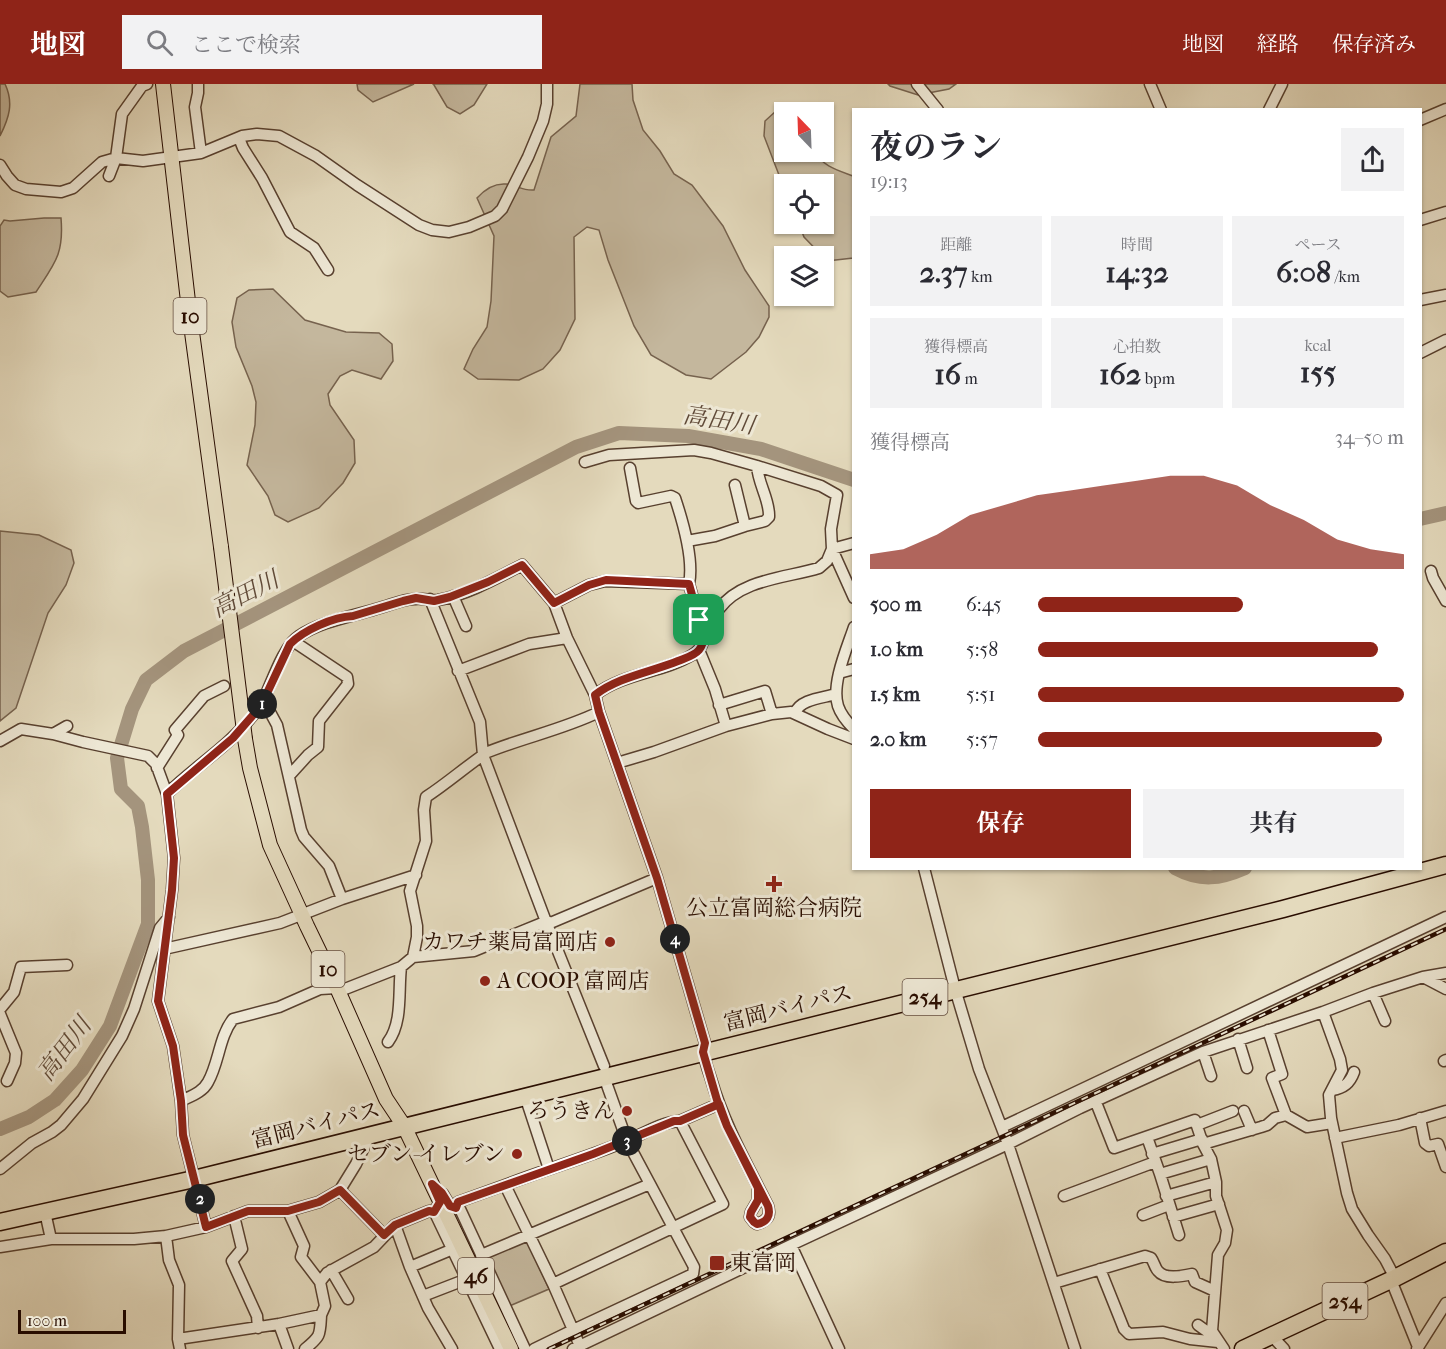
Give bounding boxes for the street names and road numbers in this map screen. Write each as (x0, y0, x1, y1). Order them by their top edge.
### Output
road number: 10 (174, 298, 207, 334)
road number: 10 (312, 951, 344, 987)
street label: 富岡バイパス (721, 979, 855, 1037)
road number: 254 (902, 979, 948, 1015)
street label: 富岡バイパス (249, 1096, 383, 1154)
road number: 46 (458, 1258, 494, 1294)
road number: 254 (1322, 1283, 1368, 1319)

